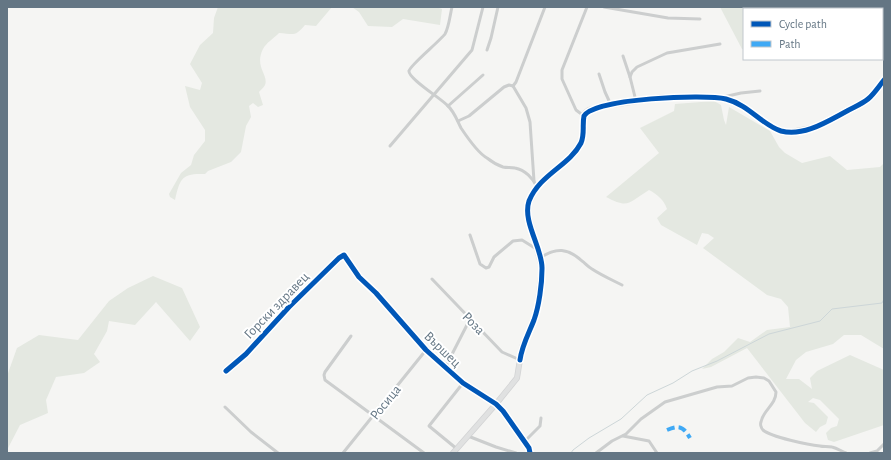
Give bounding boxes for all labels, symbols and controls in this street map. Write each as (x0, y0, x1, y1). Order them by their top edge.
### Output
legend (743, 8, 883, 60)
text: Cycle path (779, 18, 827, 31)
text: Path (779, 38, 801, 50)
street label: Горски здравец (242, 269, 312, 342)
street label: Роза (459, 310, 488, 338)
street label: Вършец (421, 329, 464, 371)
street label: Росица (368, 382, 404, 423)

